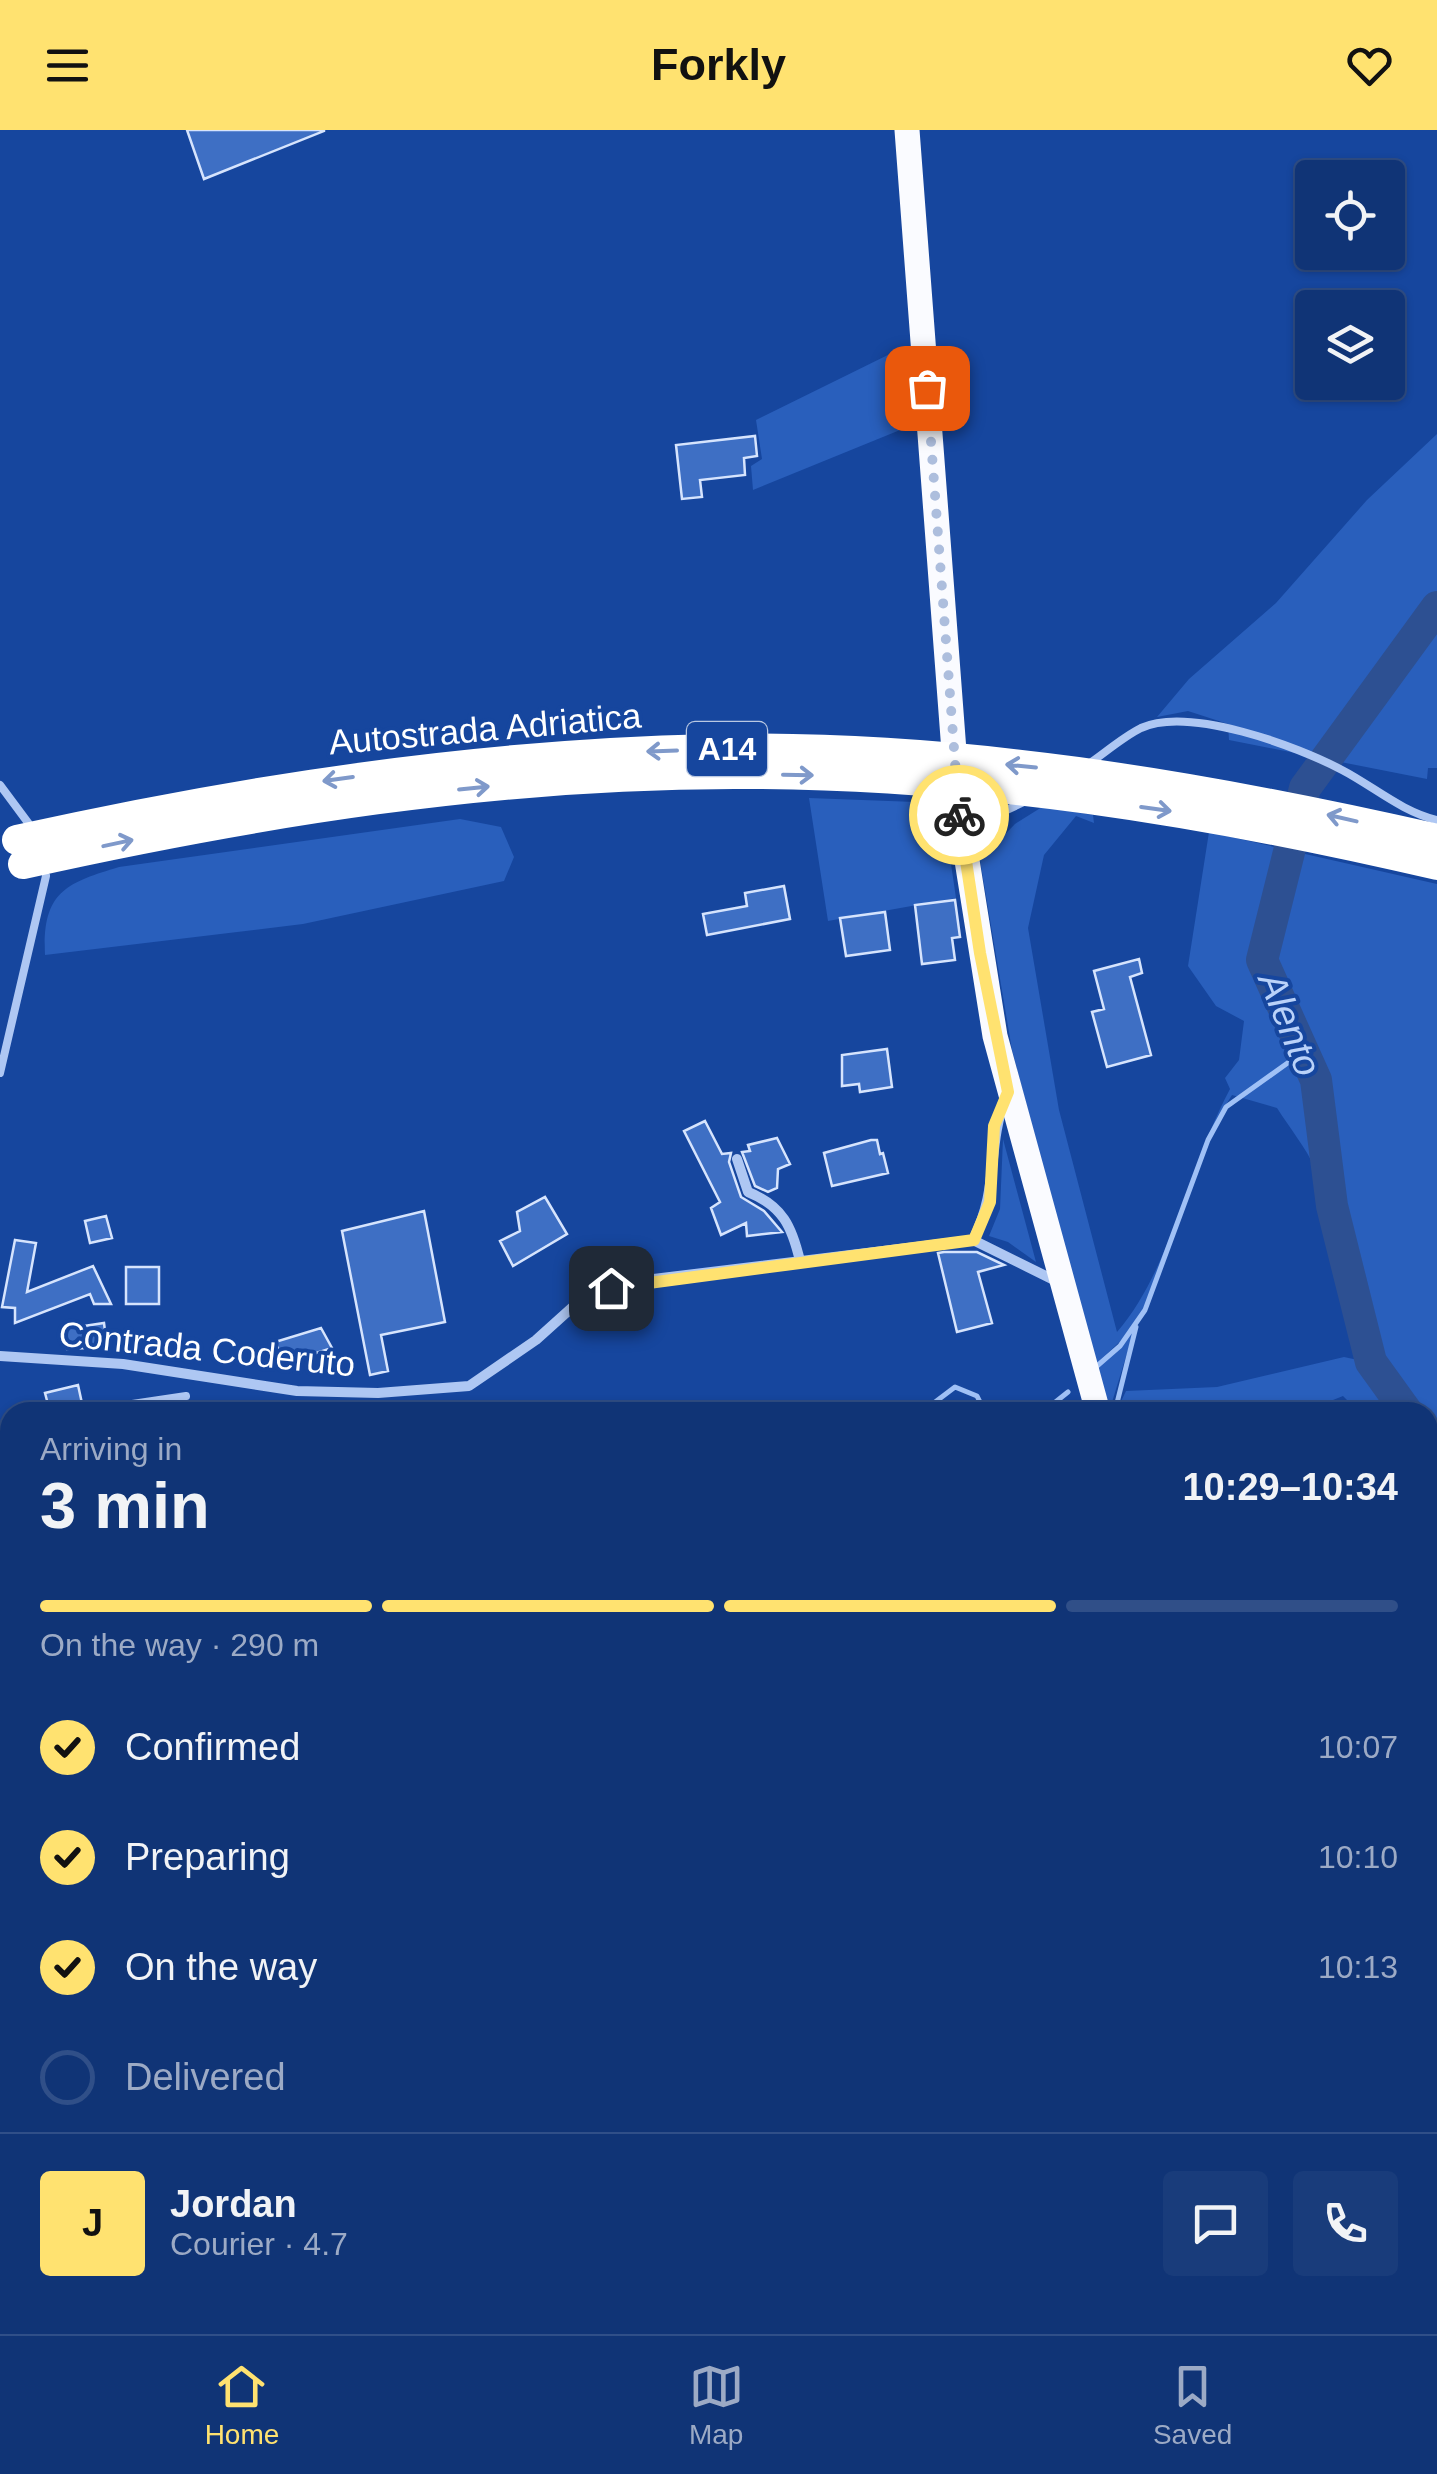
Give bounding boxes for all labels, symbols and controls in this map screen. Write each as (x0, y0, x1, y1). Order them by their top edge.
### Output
icon: menu (40, 38, 95, 93)
icon: heart (1342, 38, 1397, 93)
text: Forkly (651, 39, 786, 90)
map controls (1295, 160, 1405, 400)
button: locate (1295, 160, 1405, 270)
button: layers (1295, 290, 1405, 400)
pin (885, 346, 970, 431)
icon: bag (900, 361, 955, 416)
street label: Autostrada Adriatica (327, 695, 643, 762)
road number: A14 (687, 722, 767, 776)
one-way arrow (646, 741, 678, 760)
one-way arrow (1006, 756, 1038, 775)
one-way arrow (782, 765, 814, 784)
courier (909, 765, 1009, 865)
one-way arrow (323, 770, 355, 789)
one-way arrow (457, 778, 489, 797)
icon: bike (932, 788, 987, 843)
one-way arrow (1140, 800, 1172, 818)
one-way arrow (1327, 807, 1359, 826)
one-way arrow (101, 832, 133, 851)
water label: Alento (1250, 964, 1330, 1082)
pin (569, 1246, 654, 1331)
icon: home (584, 1261, 639, 1316)
street label: Contrada Coderuto (57, 1314, 357, 1383)
text: Arriving in (40, 1431, 182, 1467)
text: 10:29–10:34 (1182, 1466, 1398, 1508)
text: 3 min (40, 1469, 210, 1542)
text: On the way · 290 m (40, 1627, 319, 1663)
icon: check (40, 1720, 95, 1775)
text: Confirmed (125, 1726, 300, 1768)
text: 10:07 (1318, 1729, 1398, 1765)
icon: check (40, 1830, 95, 1885)
text: Preparing (125, 1836, 290, 1878)
text: 10:10 (1318, 1839, 1398, 1875)
icon: check (40, 1940, 95, 1995)
text: On the way (125, 1946, 317, 1988)
text: 10:13 (1318, 1949, 1398, 1985)
text: Delivered (125, 2056, 286, 2098)
button: chat (1163, 2171, 1268, 2276)
button: phone (1293, 2171, 1398, 2276)
text: Jordan (170, 2183, 297, 2225)
text: J (82, 2202, 103, 2244)
text: Courier · 4.7 (170, 2226, 348, 2262)
tab: Home (205, 2359, 279, 2451)
tab: Map (689, 2359, 744, 2451)
tab: Saved (1153, 2359, 1232, 2451)

